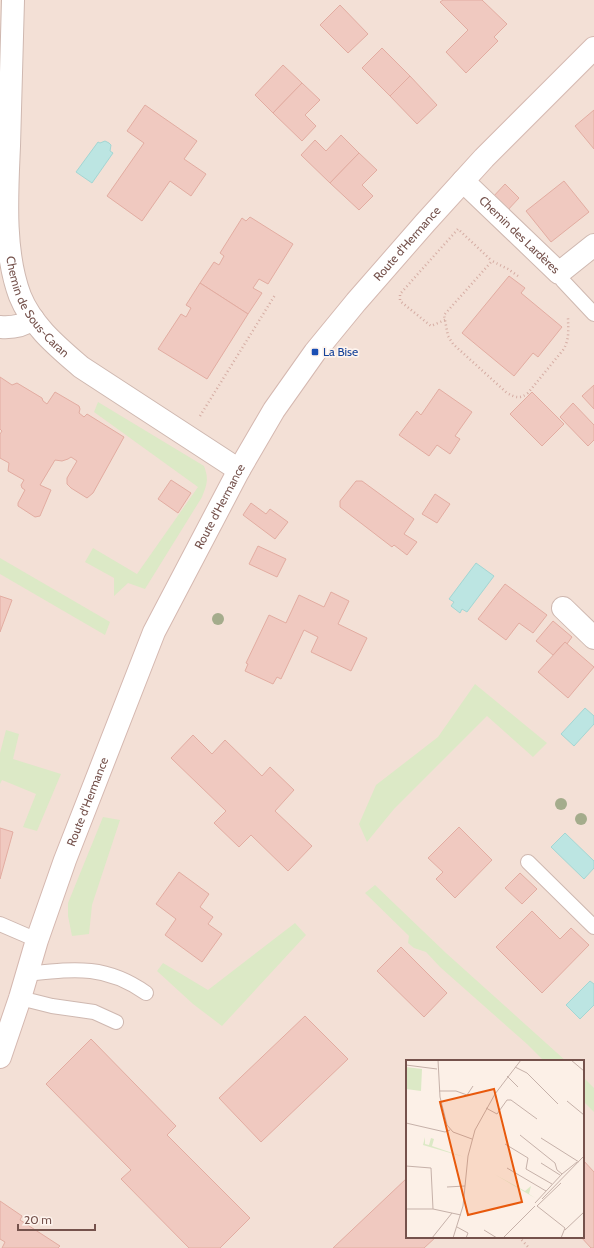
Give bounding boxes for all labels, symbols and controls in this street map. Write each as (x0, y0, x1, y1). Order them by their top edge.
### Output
street label: Chemin des Lardères (476, 192, 563, 277)
street label: Route d'Hermance (370, 203, 444, 284)
street label: Chemin de Sous-Caran (3, 255, 73, 360)
place label: La Bise (323, 344, 358, 359)
marker: La Bise (310, 347, 320, 357)
street label: Route d'Hermance (191, 461, 248, 552)
street label: Route d'Hermance (63, 755, 111, 848)
inset map (406, 1060, 584, 1238)
scale bar (18, 1206, 95, 1232)
text: 20 m (24, 1212, 52, 1227)

